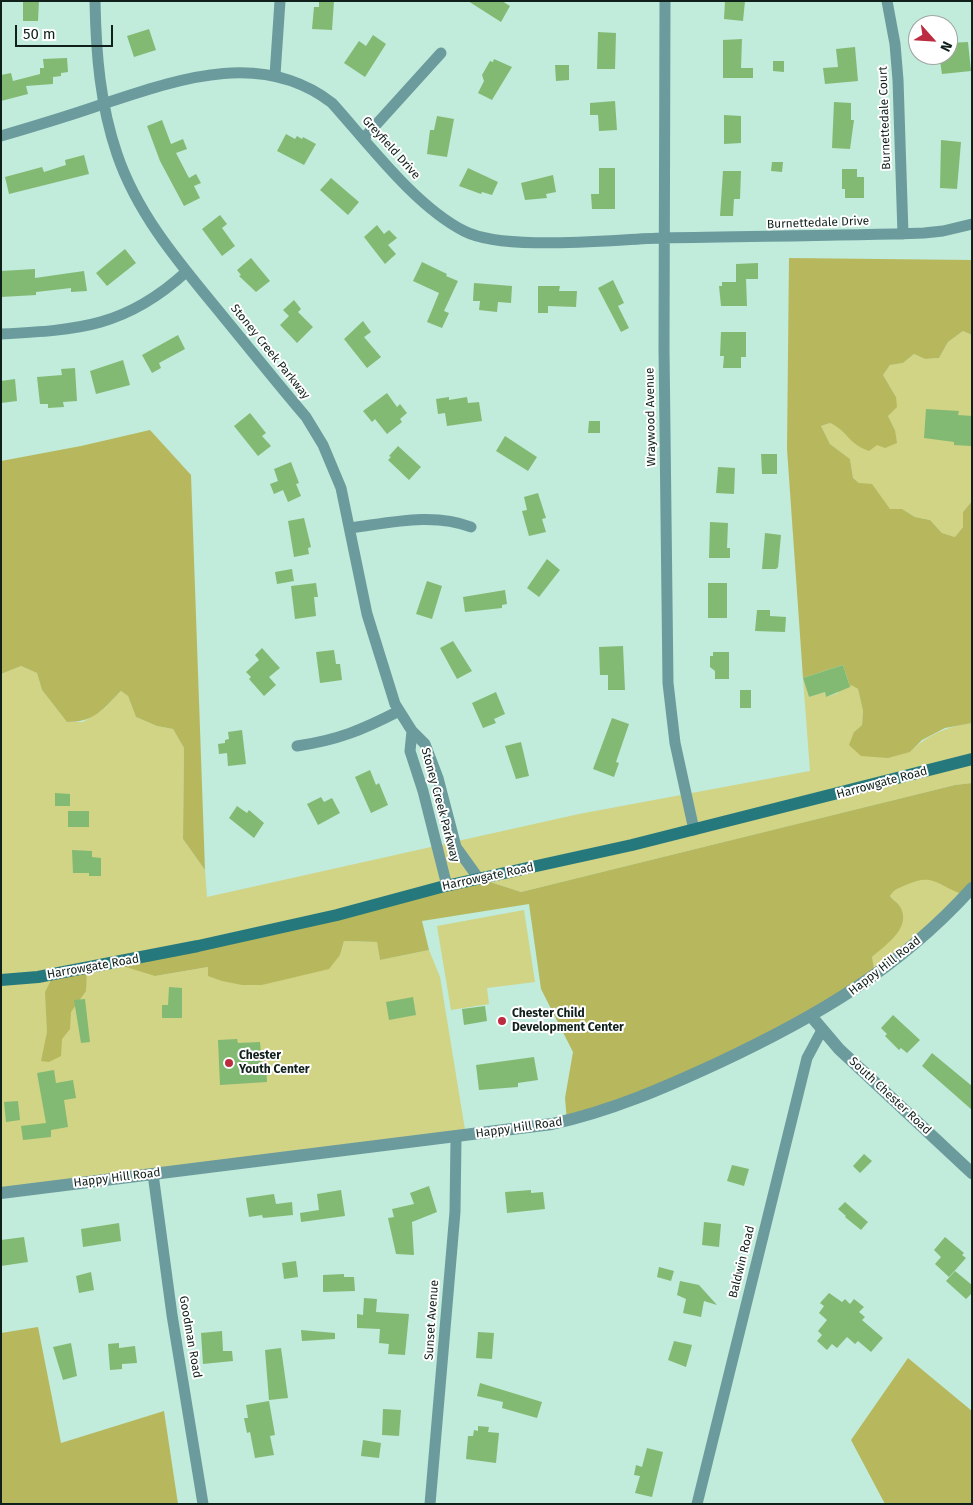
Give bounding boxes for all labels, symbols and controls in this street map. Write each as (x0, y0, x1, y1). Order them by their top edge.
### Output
scale bar (18, 15, 115, 47)
north arrow (908, 15, 958, 65)
text: 50 m (23, 25, 56, 43)
text: N (936, 38, 956, 54)
street label: Burnettedale Court (876, 66, 894, 170)
street label: Greyfield Drive (359, 114, 423, 182)
street label: Burnettedale Drive (767, 214, 869, 232)
street label: Stoney Creek Parkway (227, 302, 313, 402)
street label: Wraywood Avenue (643, 367, 659, 467)
street label: Stoney Creek Parkway (418, 746, 462, 864)
street label: Harrowgate Road (835, 764, 929, 802)
street label: Harrowgate Road (441, 860, 535, 894)
street label: Happy Hill Road (846, 933, 924, 999)
street label: Harrowgate Road (46, 952, 140, 982)
place label: Chester Child Development Center (512, 1007, 624, 1035)
marker: Chester Child Development Center (496, 1015, 508, 1027)
place label: Chester Youth Center (239, 1049, 310, 1077)
street label: South Chester Road (846, 1054, 934, 1138)
marker: Chester Youth Center (223, 1057, 235, 1069)
street label: Happy Hill Road (475, 1115, 563, 1141)
street label: Happy Hill Road (73, 1166, 161, 1190)
street label: Baldwin Road (726, 1224, 758, 1300)
street label: Sunset Avenue (422, 1280, 442, 1360)
street label: Goodman Road (176, 1295, 204, 1379)

